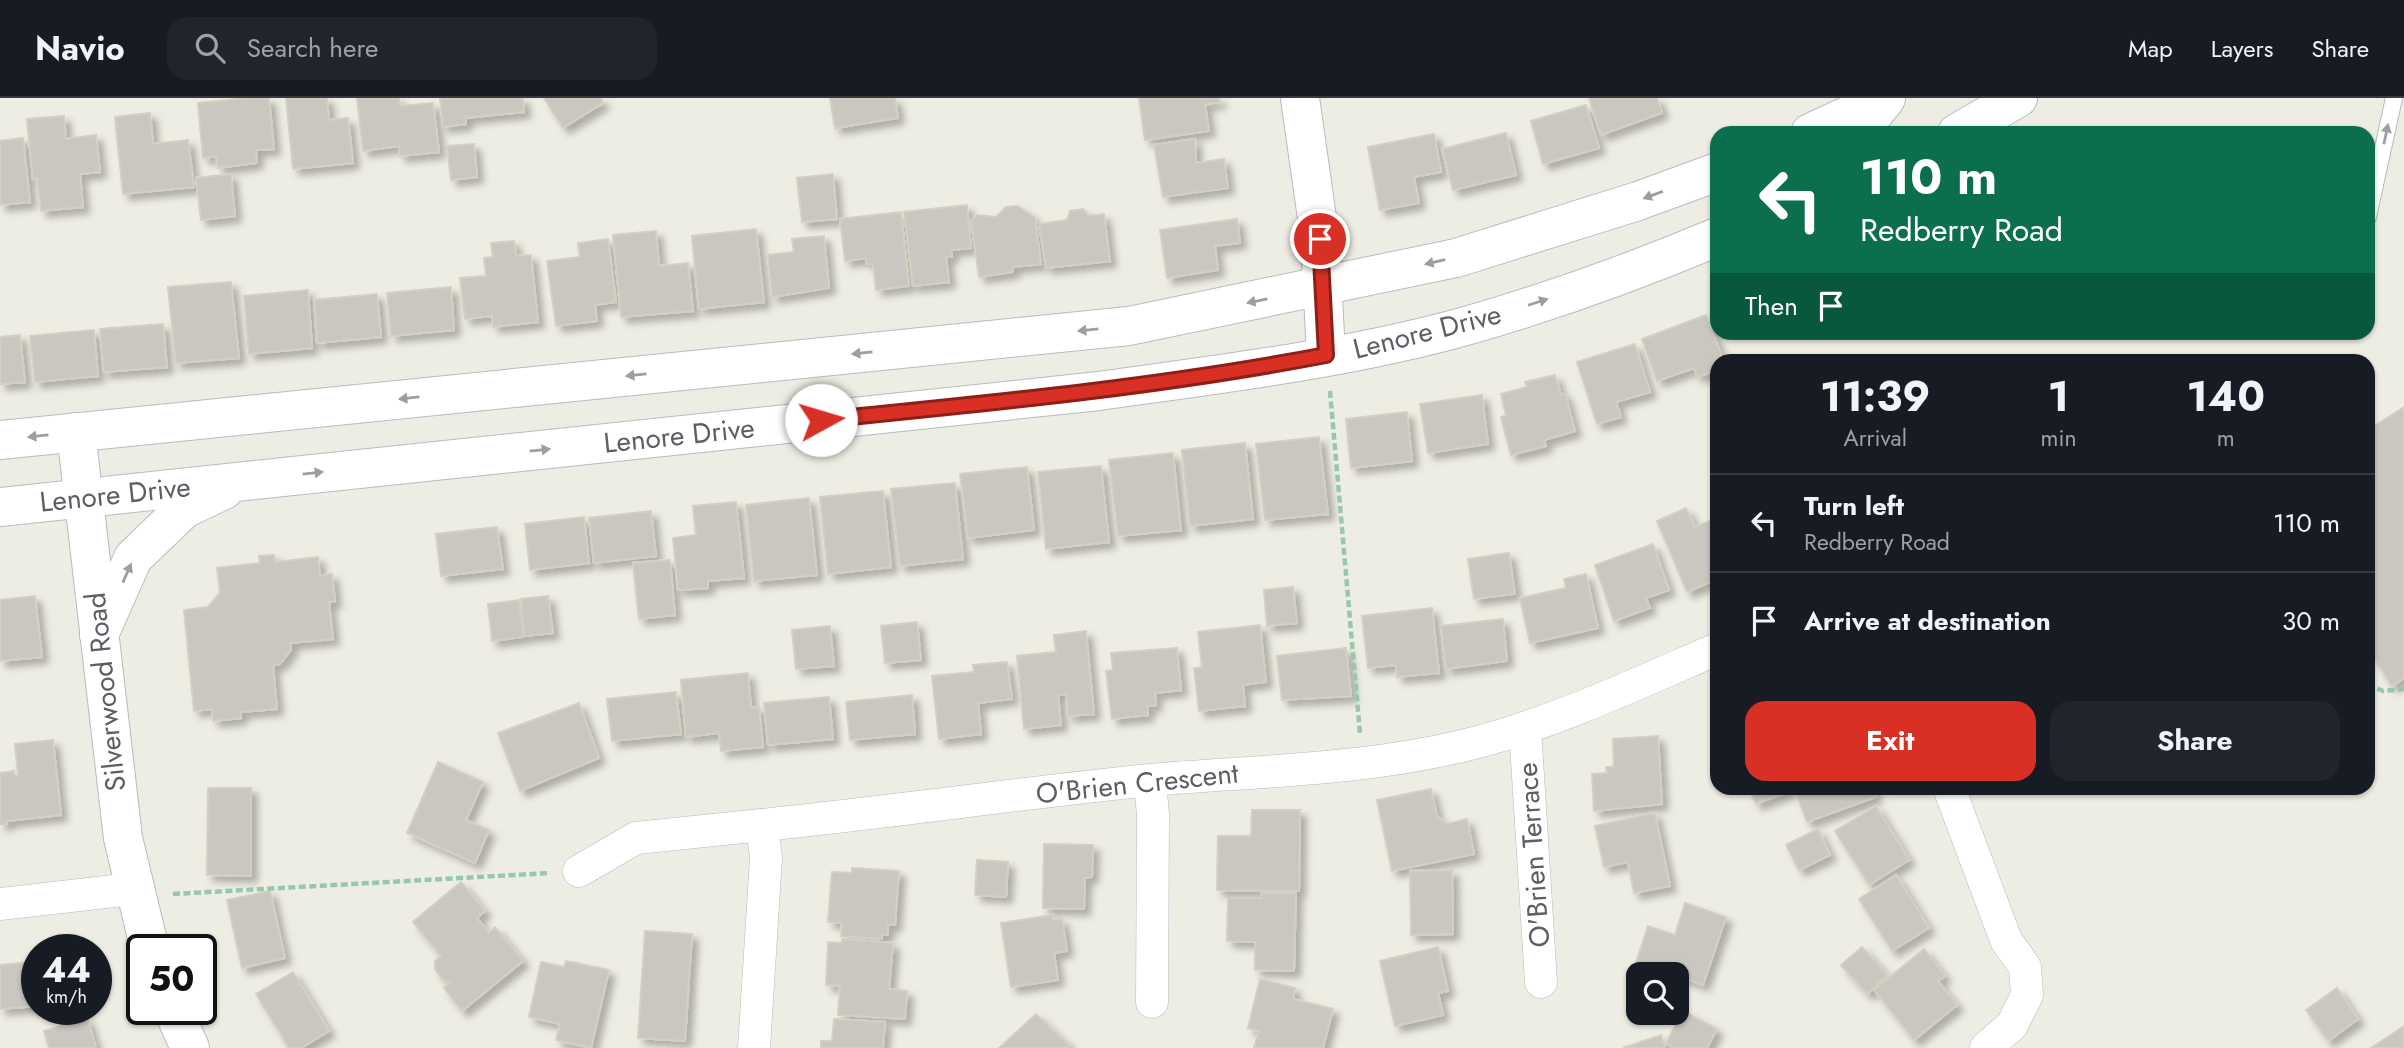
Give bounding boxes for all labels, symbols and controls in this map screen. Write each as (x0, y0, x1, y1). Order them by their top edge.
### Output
search box (167, 17, 657, 80)
text: Navio (35, 25, 125, 72)
icon: search (191, 29, 229, 67)
text: Search here (247, 29, 378, 67)
text: Map (2128, 31, 2173, 66)
text: Layers (2211, 31, 2273, 66)
text: Share (2311, 31, 2369, 66)
one-way arrow (2381, 123, 2392, 145)
text: 110 m (1860, 142, 1997, 212)
icon: left (1745, 154, 1836, 245)
one-way arrow (1642, 190, 1663, 201)
text: Redberry Road (1860, 207, 2063, 253)
pin (1290, 209, 1350, 269)
icon: arrive (1301, 220, 1339, 258)
one-way arrow (1424, 257, 1446, 268)
text: Then (1745, 287, 1798, 325)
icon: arrive (1812, 287, 1850, 325)
street label: Lenore Drive (1349, 293, 1505, 370)
one-way arrow (1246, 295, 1268, 306)
one-way arrow (1528, 296, 1549, 306)
one-way arrow (1077, 325, 1099, 336)
one-way arrow (851, 348, 873, 359)
text: 11:39 (1820, 366, 1930, 427)
text: 1 (2048, 366, 2069, 427)
text: 140 (2186, 366, 2265, 427)
one-way arrow (625, 370, 647, 381)
position arrow (784, 383, 858, 457)
one-way arrow (398, 393, 420, 404)
street label: Lenore Drive (602, 407, 756, 464)
text: Arrival (1844, 421, 1907, 455)
text: min (2040, 421, 2076, 455)
text: m (2217, 421, 2235, 455)
one-way arrow (27, 430, 49, 441)
one-way arrow (529, 444, 551, 455)
street label: Lenore Drive (38, 466, 192, 523)
one-way arrow (302, 468, 324, 479)
text: Turn left (1804, 487, 1904, 525)
icon: left (1745, 504, 1783, 542)
text: 110 m (2273, 504, 2340, 542)
text: Redberry Road (1804, 525, 1950, 559)
one-way arrow (122, 562, 133, 583)
street label: Silverwood Road (75, 590, 136, 793)
icon: arrive (1745, 602, 1783, 640)
text: Arrive at destination (1804, 602, 2051, 640)
text: 30 m (2282, 602, 2340, 640)
button: Exit (1745, 701, 2036, 781)
button: Share (2050, 701, 2340, 781)
street label: O'Brien Crescent (1034, 752, 1241, 815)
street label: O'Brien Terrace (1507, 761, 1560, 949)
speed limit sign: 50 (126, 934, 217, 1025)
text: 44 (42, 945, 91, 995)
map controls (1626, 962, 1689, 1025)
button: search (1626, 962, 1689, 1025)
text: km/h (46, 984, 87, 1010)

